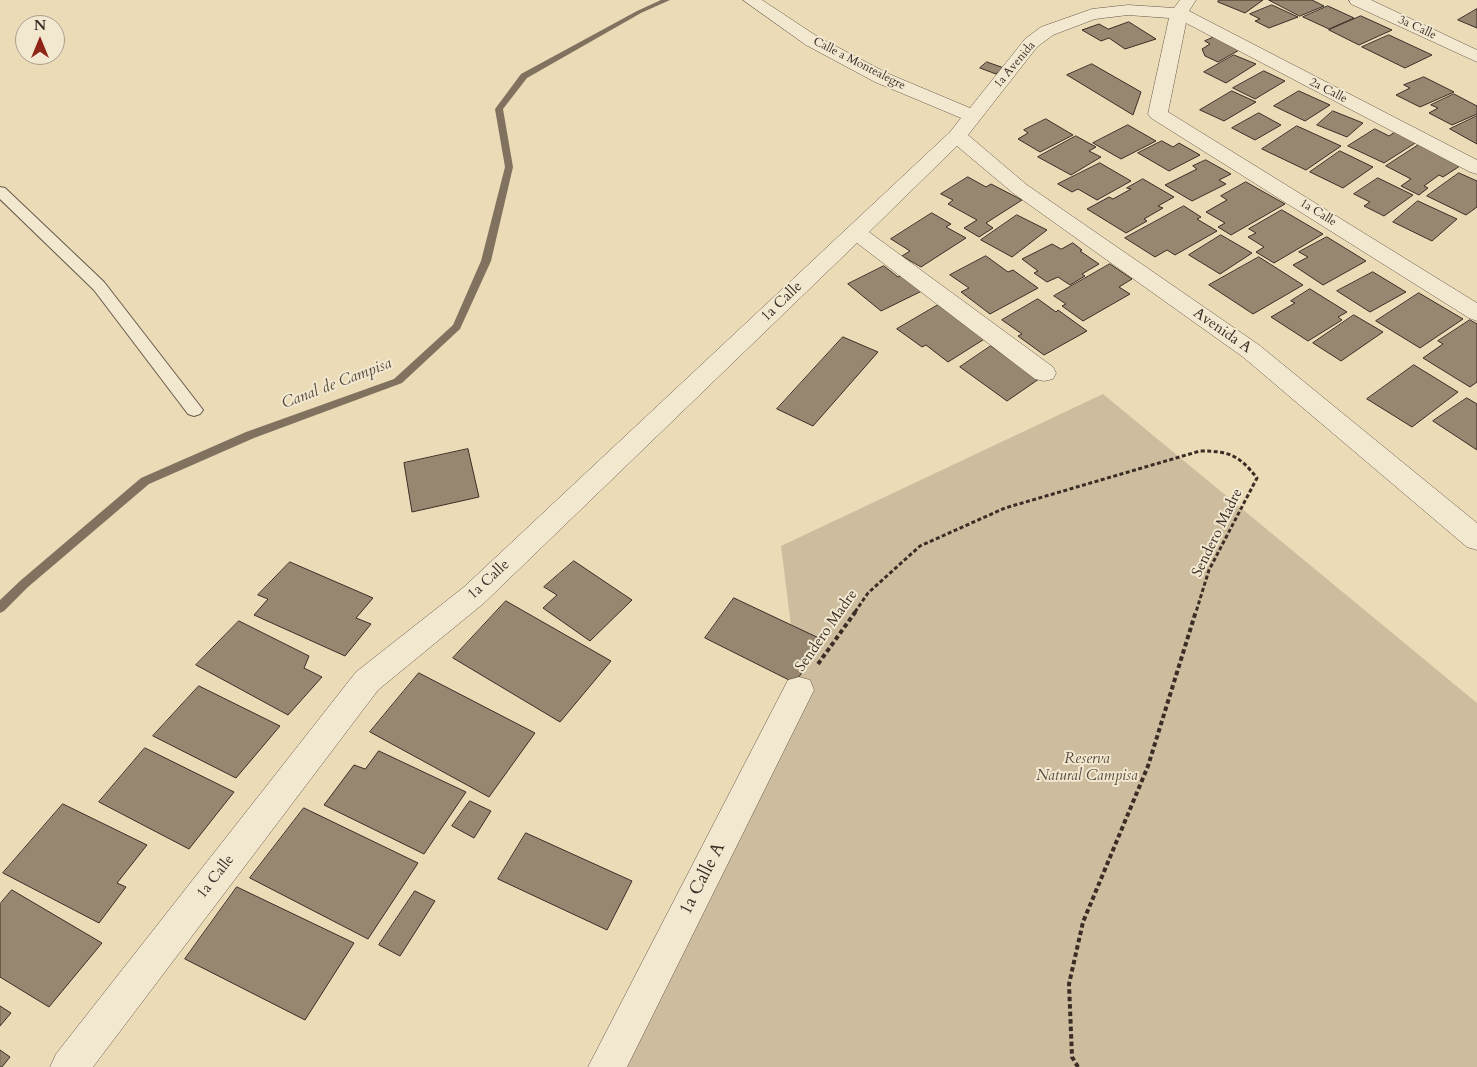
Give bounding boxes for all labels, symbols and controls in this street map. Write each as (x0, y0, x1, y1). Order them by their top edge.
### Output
street label: 3a Calle (1396, 13, 1438, 43)
north arrow (15, 15, 65, 65)
text: N (34, 16, 46, 35)
street label: Calle a Montealegre (810, 35, 908, 93)
street label: 1a Avenida (991, 39, 1039, 91)
street label: 2a Calle (1307, 75, 1349, 107)
street label: 1a Calle (1297, 196, 1339, 230)
street label: 1a Calle (758, 278, 806, 326)
street label: Avenida A (1189, 304, 1255, 358)
water label: Canal de Campisa (279, 354, 395, 414)
street label: Sendero Madre (1189, 486, 1247, 580)
street label: 1a Calle (464, 556, 514, 604)
street label: Sendero Madre (792, 586, 862, 676)
park label: Reserva Natural Campisa (1036, 751, 1138, 786)
street label: 1a Calle A (676, 839, 730, 919)
street label: 1a Calle (193, 852, 239, 902)

